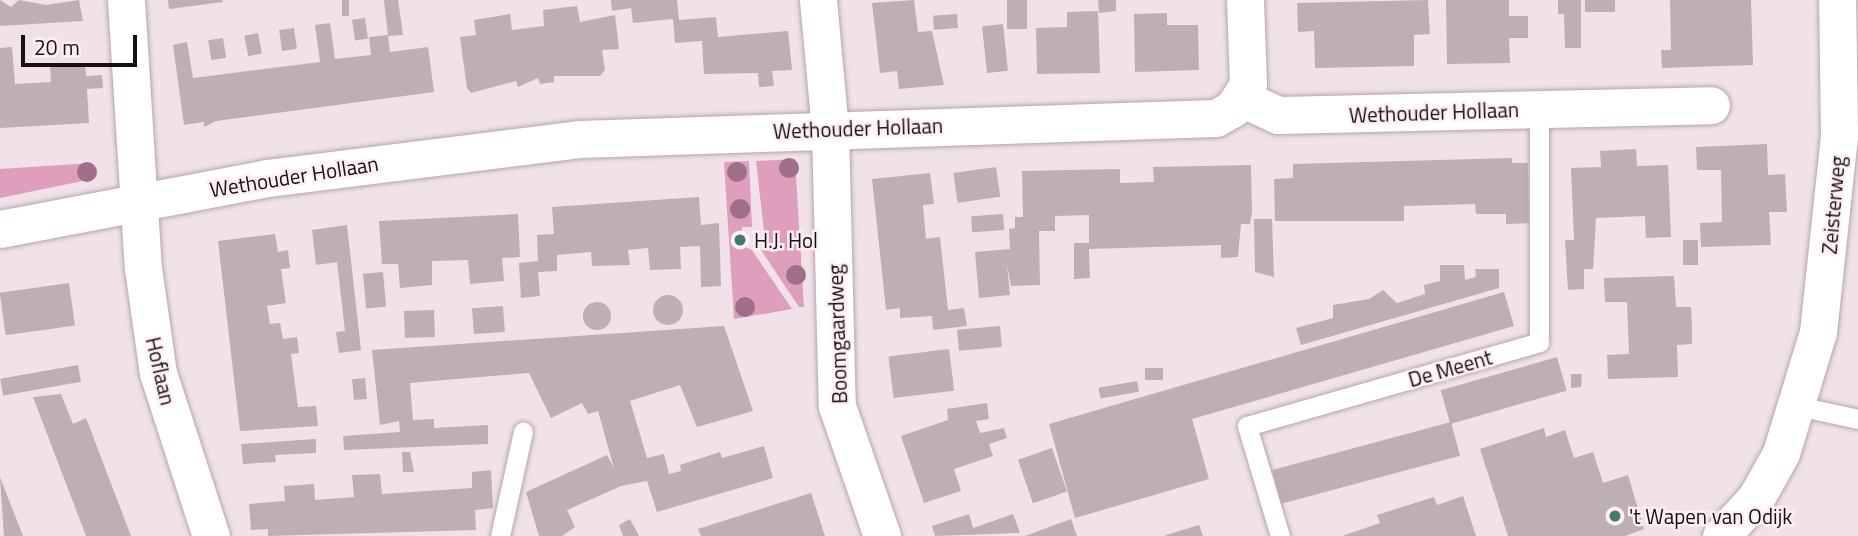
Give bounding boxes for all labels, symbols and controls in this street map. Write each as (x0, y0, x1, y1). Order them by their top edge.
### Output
scale bar (24, 21, 140, 65)
text: 20 m (34, 31, 80, 63)
street label: Wethouder Hollaan (1348, 96, 1520, 128)
street label: Wethouder Hollaan (772, 112, 944, 144)
street label: Wethouder Hollaan (208, 150, 380, 202)
street label: Zeisterweg (1816, 155, 1850, 255)
place label: H.J. Hol (754, 227, 818, 253)
marker: H.J. Hol (732, 232, 748, 248)
street label: Boomgaardweg (822, 264, 852, 404)
street label: Hoflaan (141, 334, 181, 408)
street label: De Meent (1405, 344, 1495, 392)
place label: 't Wapen van Odijk (1629, 503, 1792, 529)
marker: 't Wapen van Odijk (1607, 508, 1623, 524)

